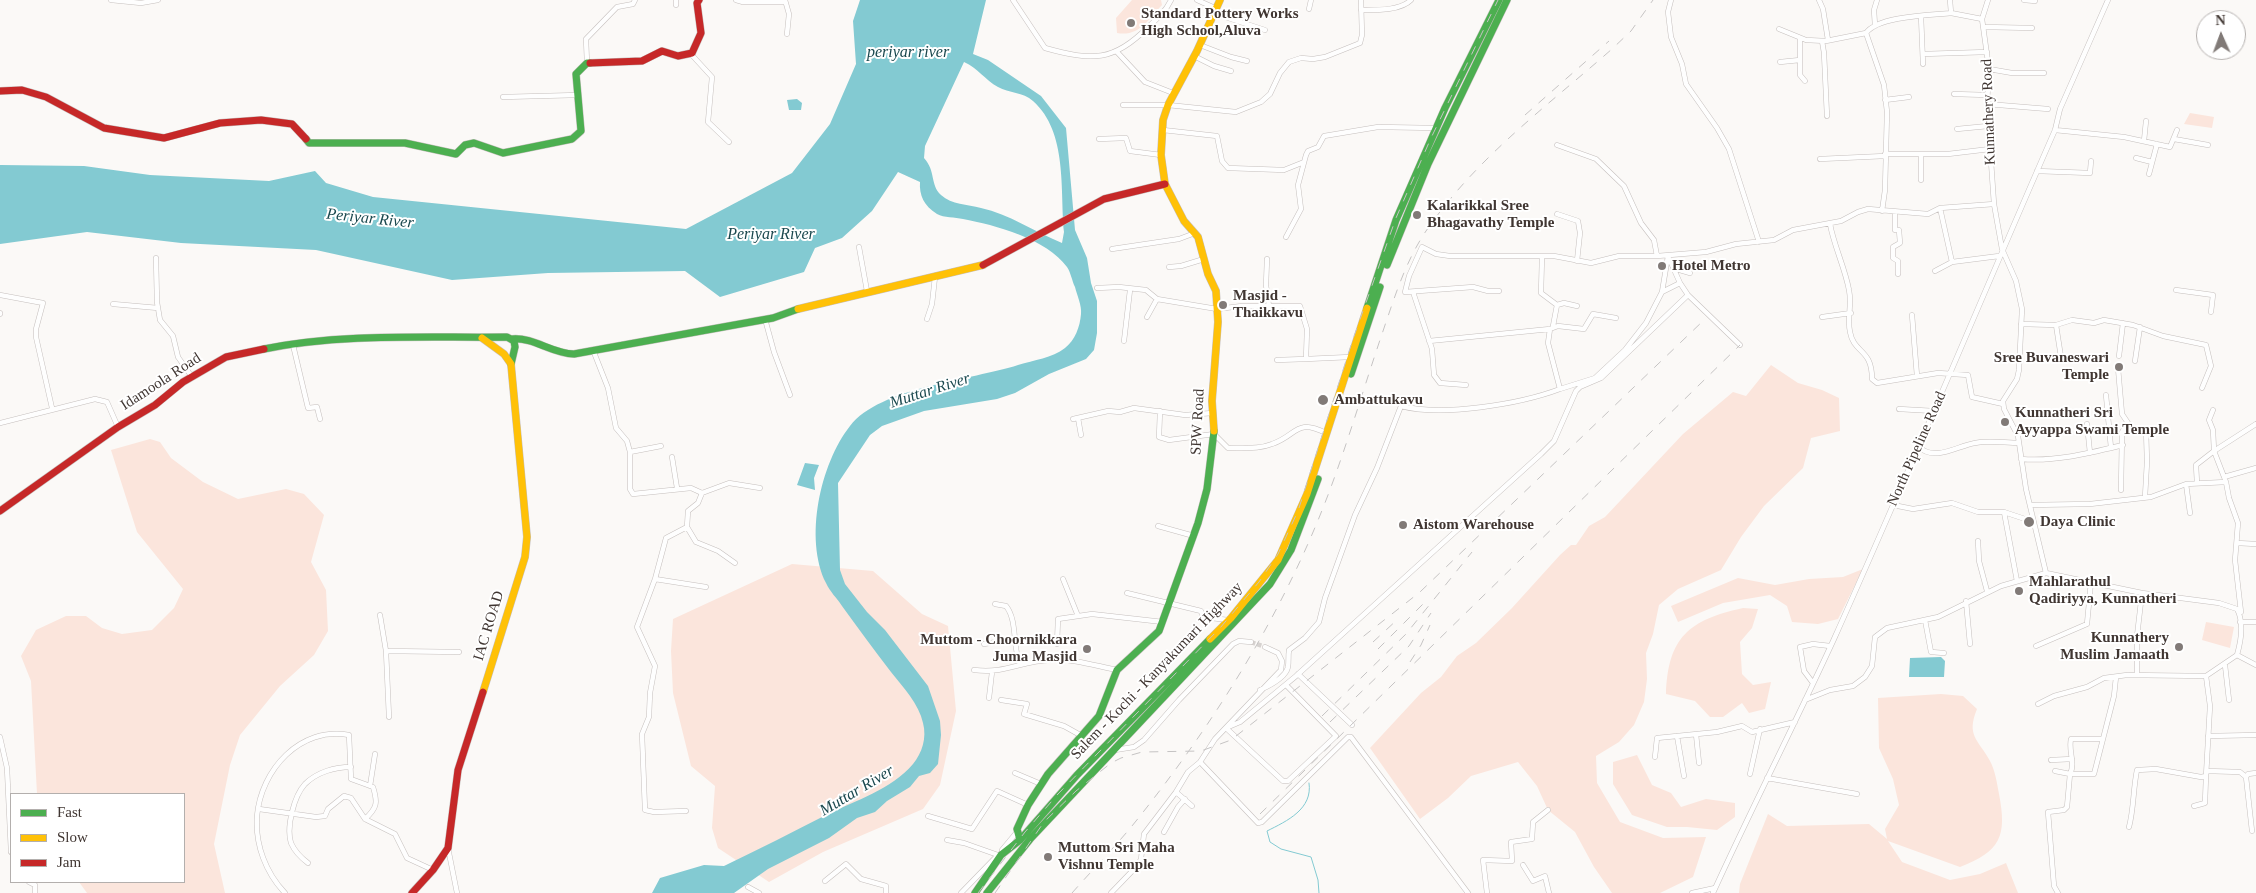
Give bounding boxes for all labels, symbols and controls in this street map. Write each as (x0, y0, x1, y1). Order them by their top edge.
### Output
place label: Standard Pottery Works High School,Aluva (1141, 5, 1322, 40)
north arrow (2196, 10, 2246, 60)
text: N (2215, 13, 2226, 28)
marker: Standard Pottery Works High School,Aluva (1125, 17, 1137, 29)
water label: periyar river (862, 43, 954, 63)
street label: Kunnathery Road (1978, 50, 2000, 174)
place label: Kalarikkal Sree Bhagavathy Temple (1427, 197, 1576, 232)
water label: Periyar River (321, 204, 419, 234)
marker: Kalarikkal Sree Bhagavathy Temple (1411, 209, 1423, 221)
water label: Periyar River (723, 225, 819, 245)
place label: Hotel Metro (1672, 257, 1763, 275)
marker: Hotel Metro (1656, 260, 1668, 272)
place label: Masjid - Thaikkavu (1233, 287, 1311, 322)
marker: Masjid - Thaikkavu (1217, 299, 1229, 311)
street label: Idamoola Road (111, 345, 211, 419)
place label: Sree Buvaneswari Temple (1975, 349, 2109, 384)
marker: Sree Buvaneswari Temple (2113, 361, 2125, 373)
water label: Muttar River (882, 367, 978, 415)
street label: North Pipeline Road (1880, 380, 1954, 518)
street label: SPW Road (1187, 386, 1209, 458)
place label: Ambattukavu (1334, 391, 1437, 409)
marker: Ambattukavu (1316, 393, 1330, 407)
place label: Kunnatheri Sri Ayyappa Swami Temple (2015, 404, 2192, 439)
marker: Kunnatheri Sri Ayyappa Swami Temple (1999, 416, 2011, 428)
place label: Daya Clinic (2040, 513, 2123, 531)
marker: Daya Clinic (2022, 515, 2036, 529)
place label: Aistom Warehouse (1413, 516, 1554, 534)
marker: Aistom Warehouse (1397, 519, 1409, 531)
street label: Salem - Kochi - Kanyakumari Highway (1057, 568, 1257, 774)
place label: Mahlarathul Qadiriyya, Kunnatheri (2029, 573, 2196, 608)
marker: Mahlarathul Qadiriyya, Kunnatheri (2013, 585, 2025, 597)
street label: IAC ROAD (470, 590, 508, 662)
place label: Kunnathery Muslim Jamaath (2046, 629, 2169, 664)
place label: Muttom - Choornikkara Juma Masjid (899, 631, 1077, 666)
marker: Kunnathery Muslim Jamaath (2173, 641, 2185, 653)
marker: Muttom - Choornikkara Juma Masjid (1081, 643, 1093, 655)
water label: Muttar River (812, 758, 902, 824)
legend (10, 793, 185, 883)
text: Fast (57, 804, 82, 820)
text: Slow (57, 829, 88, 845)
place label: Muttom Sri Maha Vishnu Temple (1058, 839, 1190, 874)
marker: Muttom Sri Maha Vishnu Temple (1042, 851, 1054, 863)
text: Jam (57, 854, 81, 870)

